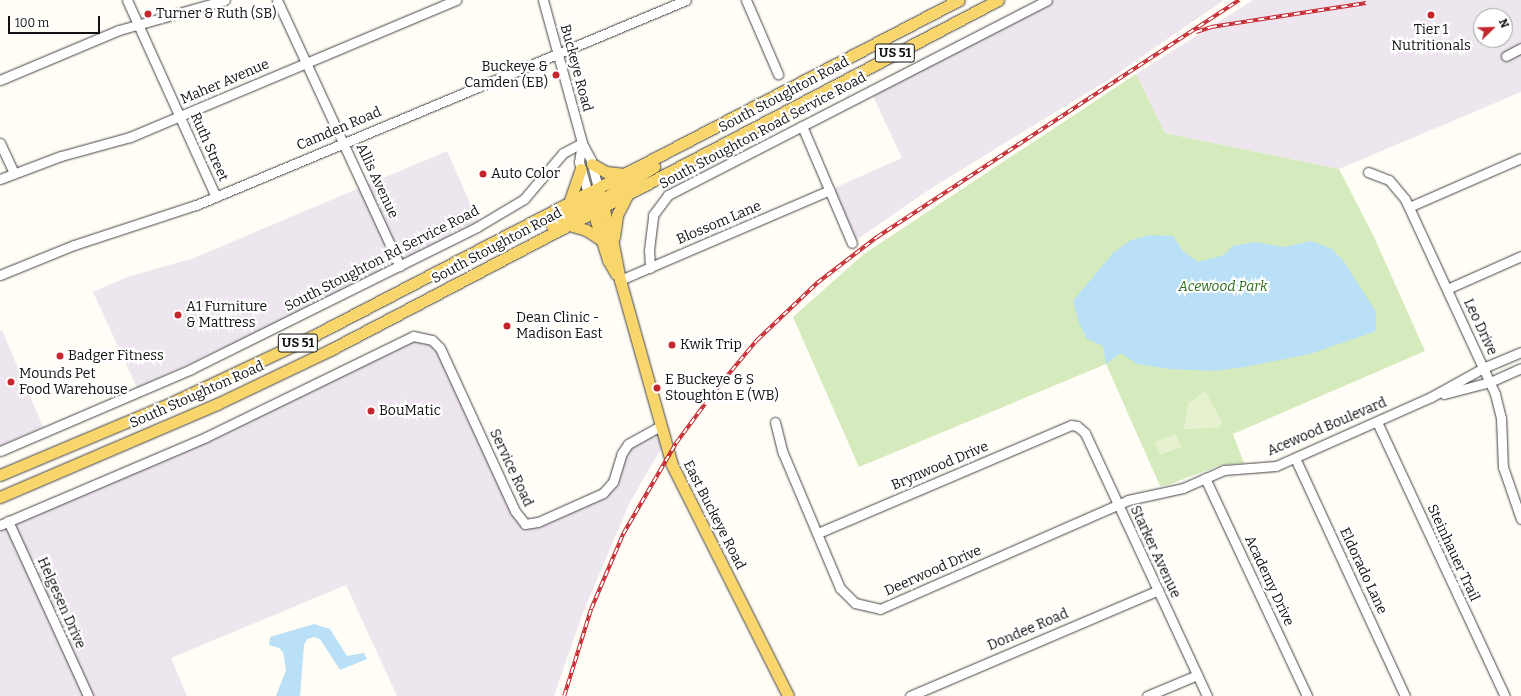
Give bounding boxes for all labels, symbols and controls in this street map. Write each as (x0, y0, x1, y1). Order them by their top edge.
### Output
place label: Turner & Ruth (SB) (156, 6, 277, 22)
scale bar (10, 8, 102, 34)
north arrow (1473, 8, 1513, 48)
marker: Turner & Ruth (SB) (143, 9, 153, 19)
marker: Tier 1 Nutritionals (1426, 10, 1436, 20)
text: 100 m (15, 16, 49, 30)
text: N (1496, 17, 1511, 30)
place label: Tier 1 Nutritionals (1391, 22, 1471, 54)
street label: Buckeye Road (556, 23, 596, 113)
road number: US 51 (874, 42, 916, 64)
street label: South Stoughton Road (716, 54, 852, 136)
street label: Maher Avenue (178, 56, 272, 108)
place label: Buckeye & Camden (EB) (464, 59, 548, 92)
street label: South Stoughton Road Service Road (657, 69, 869, 193)
marker: Buckeye & Camden (EB) (551, 70, 561, 80)
street label: Camden Road (294, 104, 384, 154)
street label: Ruth Street (186, 110, 232, 184)
street label: Allis Avenue (352, 141, 402, 221)
place label: Auto Color (491, 166, 560, 182)
marker: Auto Color (478, 169, 488, 179)
street label: Blossom Lane (674, 198, 764, 248)
street label: South Stoughton Rd Service Road (282, 202, 482, 316)
street label: South Stoughton Road (429, 205, 565, 287)
park label: Acewood Park (1179, 279, 1267, 295)
street label: Leo Drive (1460, 296, 1500, 358)
place label: A1 Furniture & Mattress (186, 299, 267, 332)
marker: A1 Furniture & Mattress (173, 310, 183, 320)
place label: Dean Clinic - Madison East (516, 310, 603, 342)
marker: Dean Clinic - Madison East (501, 320, 513, 332)
road number: US 51 (277, 332, 319, 354)
place label: Kwik Trip (680, 337, 742, 353)
marker: Kwik Trip (667, 340, 677, 350)
place label: Badger Fitness (68, 348, 164, 364)
marker: Badger Fitness (55, 351, 65, 361)
street label: South Stoughton Road (127, 358, 267, 432)
place label: Mounds Pet Food Warehouse (19, 366, 128, 398)
place label: E Buckeye & S Stoughton E (WB) (665, 372, 779, 404)
marker: Mounds Pet Food Warehouse (6, 377, 16, 387)
marker: E Buckeye & S Stoughton E (WB) (652, 383, 662, 393)
street label: Acewood Boulevard (1265, 394, 1389, 460)
place label: BouMatic (379, 403, 441, 419)
marker: BouMatic (366, 406, 376, 416)
street label: Service Road (486, 426, 536, 510)
street label: Brynwood Drive (889, 438, 991, 494)
street label: East Buckeye Road (679, 458, 749, 572)
street label: Steinhauer Trail (1423, 502, 1483, 604)
street label: Starker Avenue (1126, 503, 1184, 601)
street label: Eldorado Lane (1336, 525, 1390, 617)
street label: Academy Drive (1241, 533, 1297, 629)
street label: Deerwood Drive (882, 542, 984, 600)
street label: Helgesen Drive (33, 555, 89, 651)
street label: Dondee Road (985, 605, 1071, 655)

